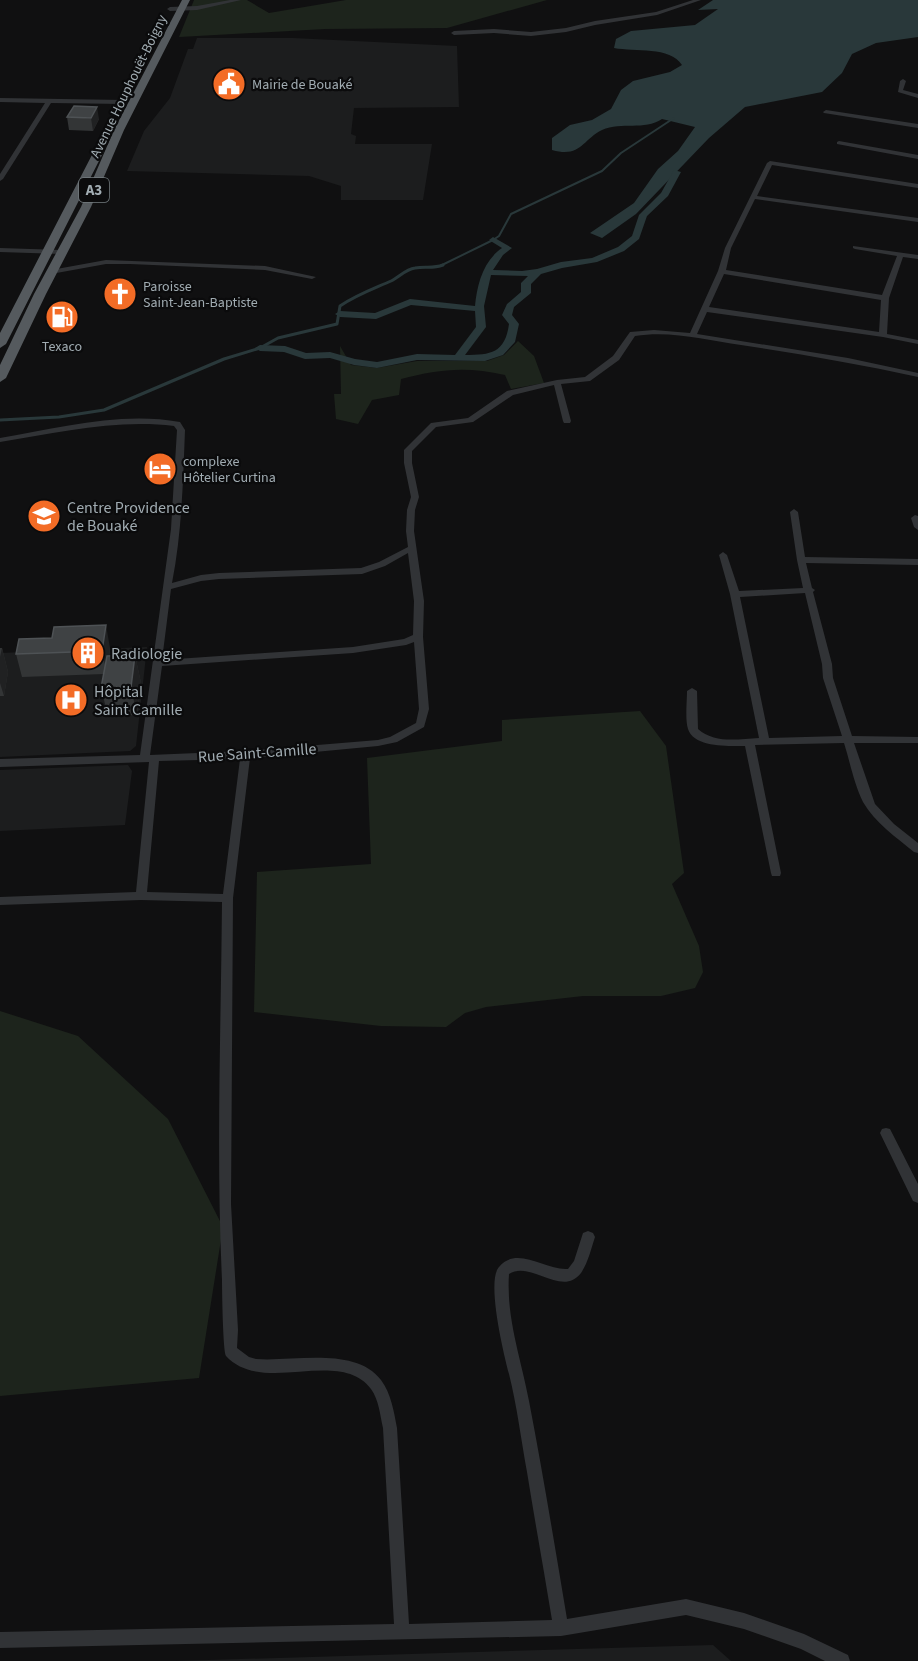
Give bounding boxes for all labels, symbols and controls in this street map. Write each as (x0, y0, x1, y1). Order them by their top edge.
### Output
street label: Avenue Houphouët-Boigny (86, 11, 172, 161)
public building icon: Mairie de Bouaké (211, 66, 247, 102)
place label: Mairie de Bouaké (252, 75, 352, 95)
road number: A3 (79, 178, 109, 202)
church icon: Paroisse Saint-Jean-Baptiste (102, 276, 138, 312)
place label: Paroisse Saint-Jean-Baptiste (143, 277, 258, 313)
fuel station icon: Texaco (44, 299, 80, 335)
place label: Texaco (42, 337, 82, 357)
hotel icon: complexe Hôtelier Curtina (142, 451, 178, 487)
place label: complexe Hôtelier Curtina (183, 452, 276, 488)
place label: Centre Providence de Bouaké (67, 497, 190, 537)
school or university icon: Centre Providence de Bouaké (26, 498, 62, 534)
building icon: Radiologie (70, 635, 106, 671)
place label: Radiologie (111, 643, 182, 665)
place label: Hôpital Saint Camille (94, 681, 182, 721)
hospital icon: Hôpital Saint Camille (53, 682, 89, 718)
street label: Rue Saint-Camille (197, 738, 317, 768)

